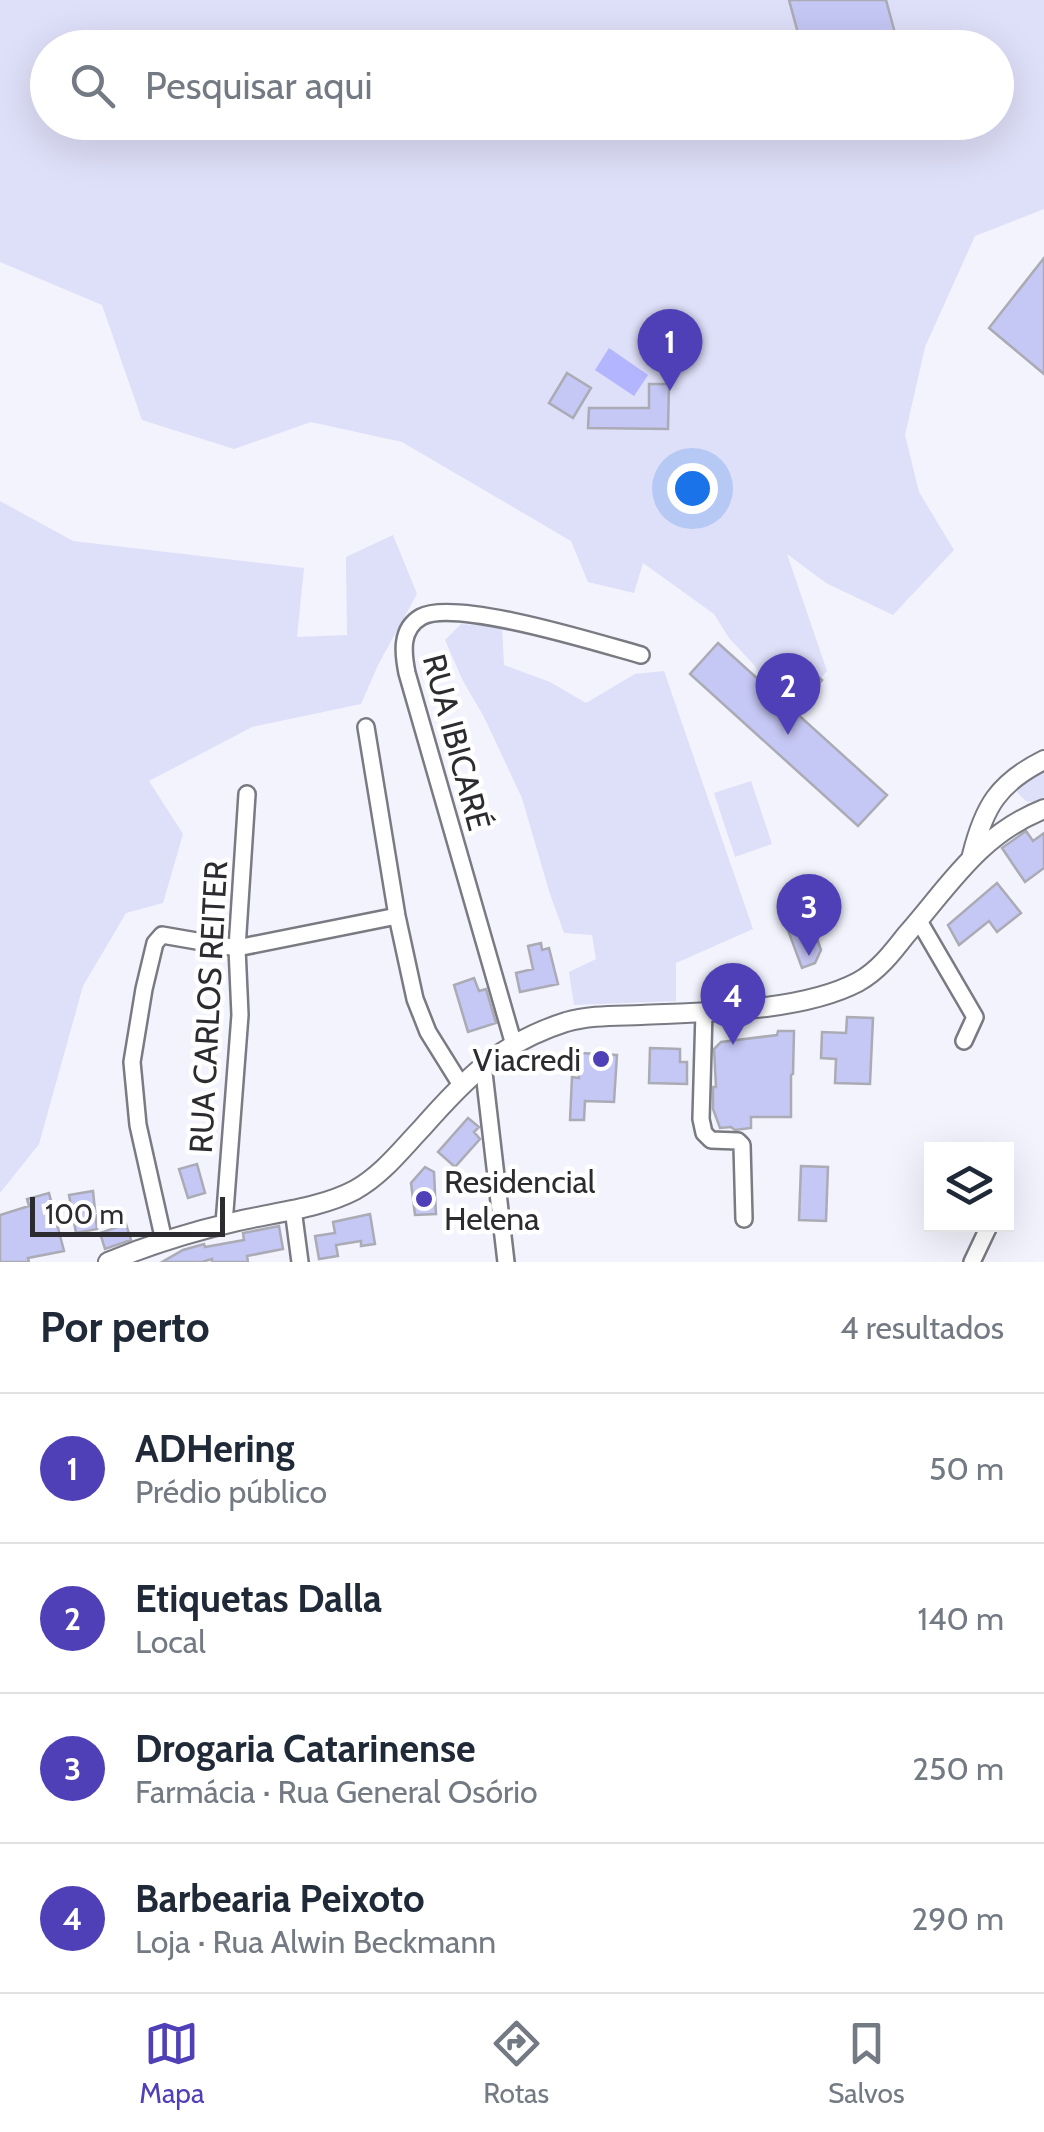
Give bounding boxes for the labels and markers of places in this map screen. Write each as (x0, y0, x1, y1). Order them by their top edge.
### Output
pin: 1 (638, 308, 702, 391)
pin: 2 (756, 652, 820, 735)
pin: 3 (776, 874, 842, 956)
pin: 4 (700, 962, 766, 1045)
place label: Viacredi (473, 1040, 581, 1079)
marker: Viacredi (590, 1048, 612, 1070)
place label: Residencial Helena (444, 1162, 596, 1238)
marker: Residencial Helena (413, 1188, 435, 1210)

